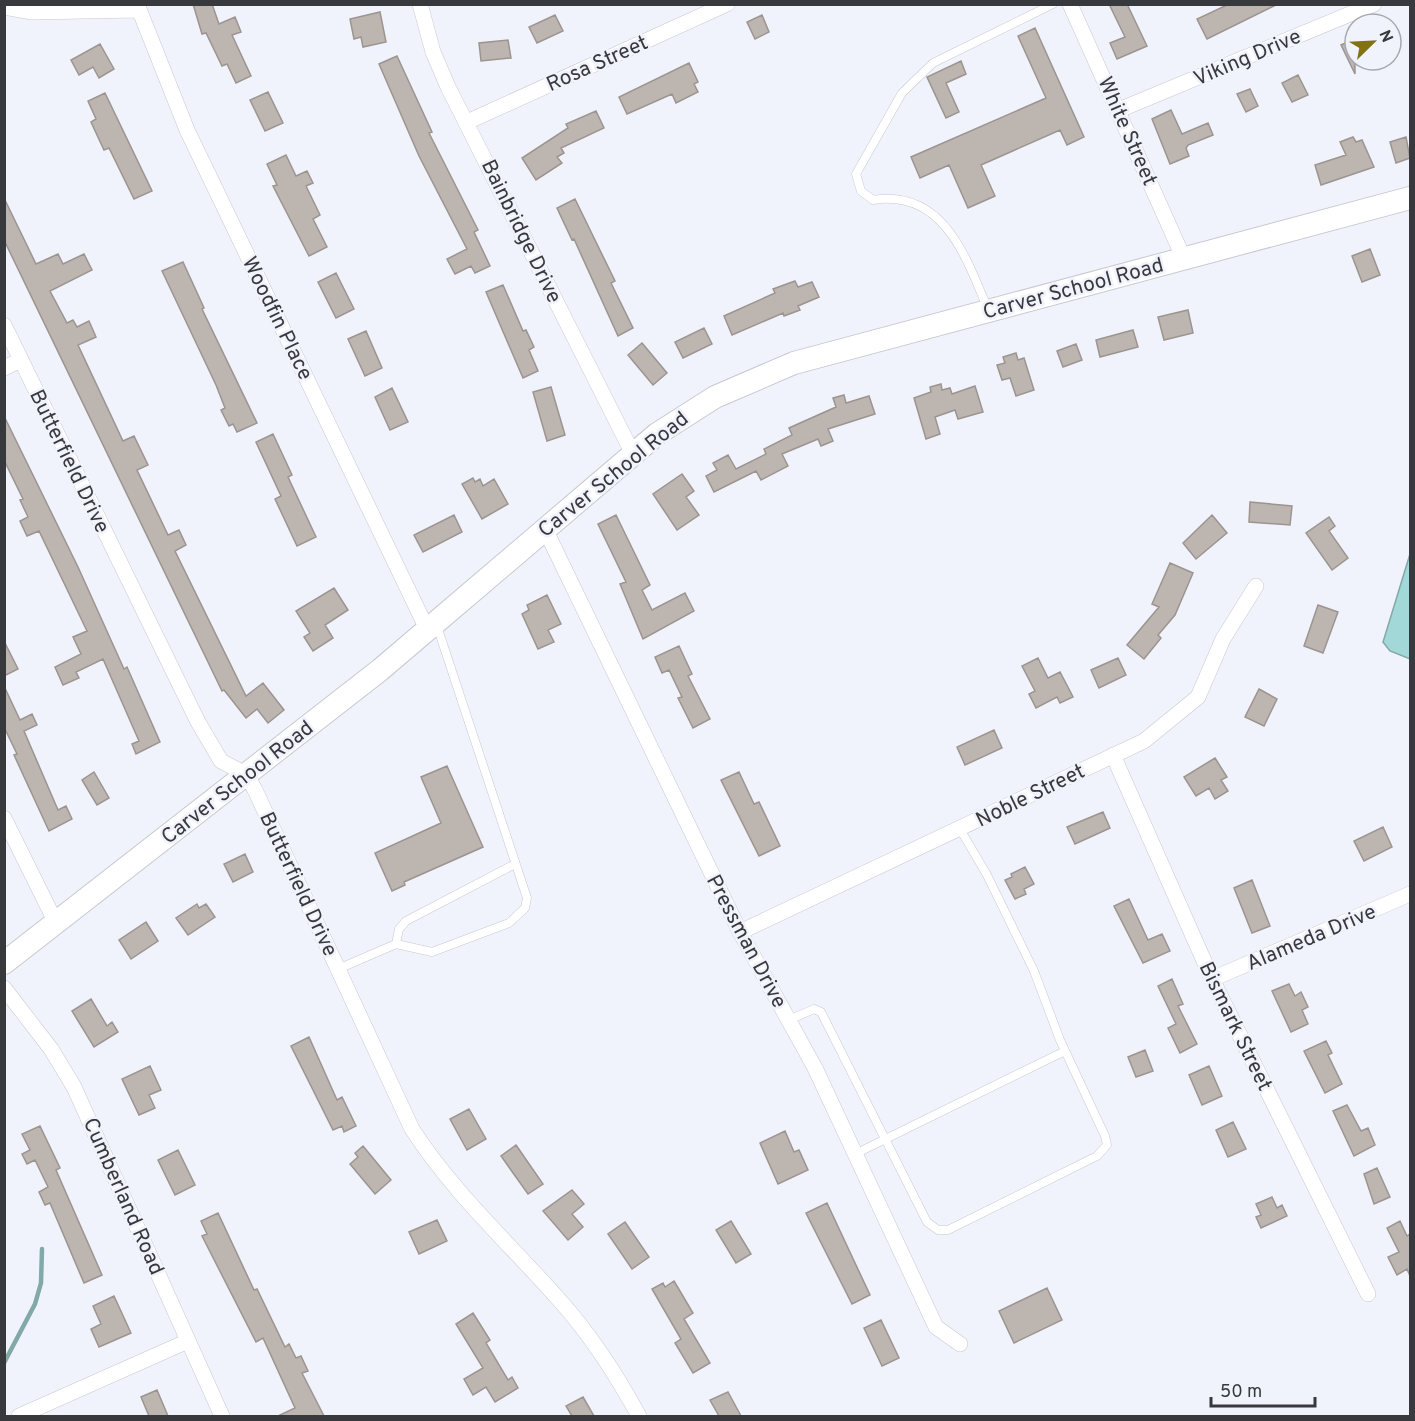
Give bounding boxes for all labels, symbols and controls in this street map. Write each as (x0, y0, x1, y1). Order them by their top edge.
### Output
north arrow (1343, 12, 1403, 72)
street label: Viking Drive (1190, 24, 1305, 93)
text: N (1373, 27, 1396, 46)
street label: Rosa Street (543, 30, 653, 99)
street label: White Street (1091, 73, 1163, 190)
street label: Bainbridge Drive (474, 155, 567, 308)
street label: Woodfin Place (235, 252, 318, 385)
street label: Carver School Road (980, 252, 1167, 327)
street label: Butterfield Drive (22, 385, 115, 538)
street label: Carver School Road (533, 406, 695, 544)
street label: Carver School Road (156, 715, 320, 851)
street label: Noble Street (972, 758, 1090, 834)
street label: Butterfield Drive (252, 808, 343, 961)
street label: Pressman Drive (699, 870, 792, 1013)
street label: Alameda Drive (1243, 899, 1381, 978)
street label: Bismark Street (1192, 958, 1278, 1096)
street label: Cumberland Road (76, 1114, 169, 1279)
scale bar (1211, 1370, 1314, 1408)
text: 50 m (1220, 1381, 1262, 1404)

